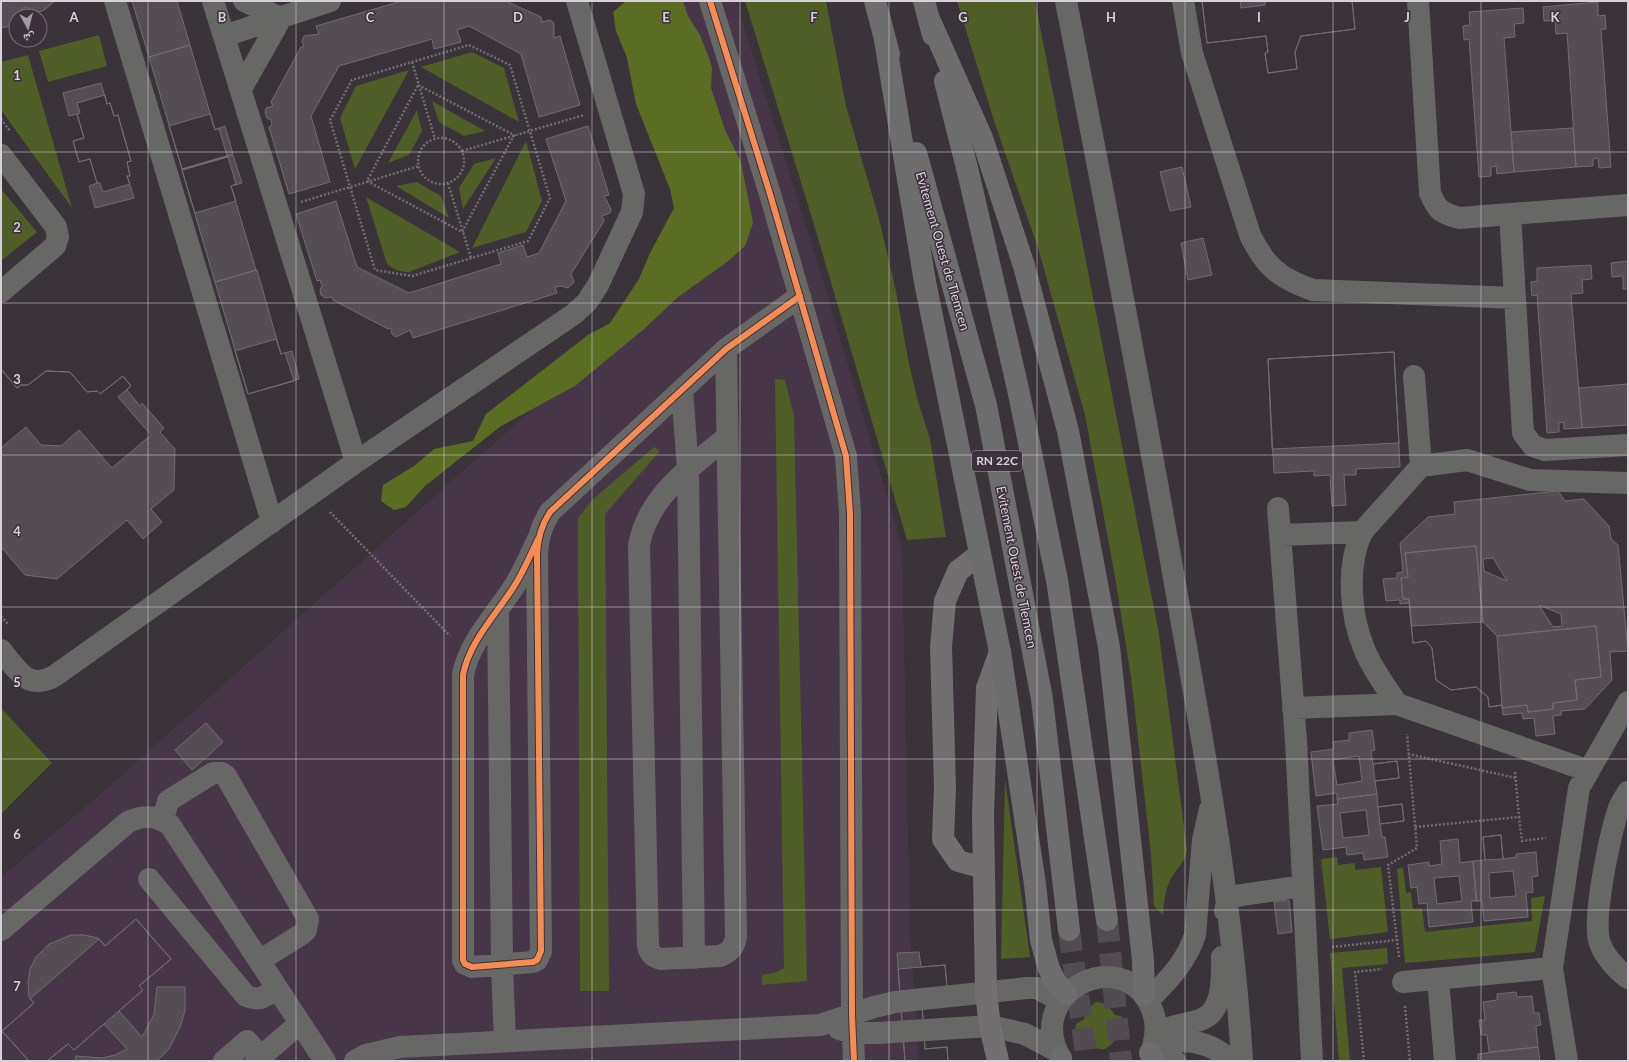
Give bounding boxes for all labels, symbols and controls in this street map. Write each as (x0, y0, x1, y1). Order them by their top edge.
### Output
north arrow (8, 8, 48, 48)
text: A (68, 9, 79, 25)
text: B (218, 9, 227, 25)
text: C (366, 9, 375, 25)
text: D (513, 9, 523, 25)
text: E (662, 9, 670, 25)
text: F (810, 9, 818, 25)
text: G (958, 9, 968, 25)
text: H (1106, 9, 1116, 25)
text: I (1257, 9, 1261, 25)
text: J (1404, 9, 1410, 25)
text: K (1551, 9, 1561, 25)
text: ش (22, 29, 36, 46)
text: 1 (13, 67, 21, 83)
street label: Evitement Ouest de Tlemcen (913, 170, 973, 332)
text: 2 (13, 219, 21, 235)
text: 3 (13, 371, 21, 387)
road number: RN 22C (972, 451, 1022, 471)
street label: Evitement Ouest de Tlemcen (993, 485, 1041, 649)
text: 4 (13, 523, 21, 539)
text: 5 (13, 674, 21, 690)
text: 6 (13, 826, 21, 842)
text: 7 (13, 978, 21, 994)

